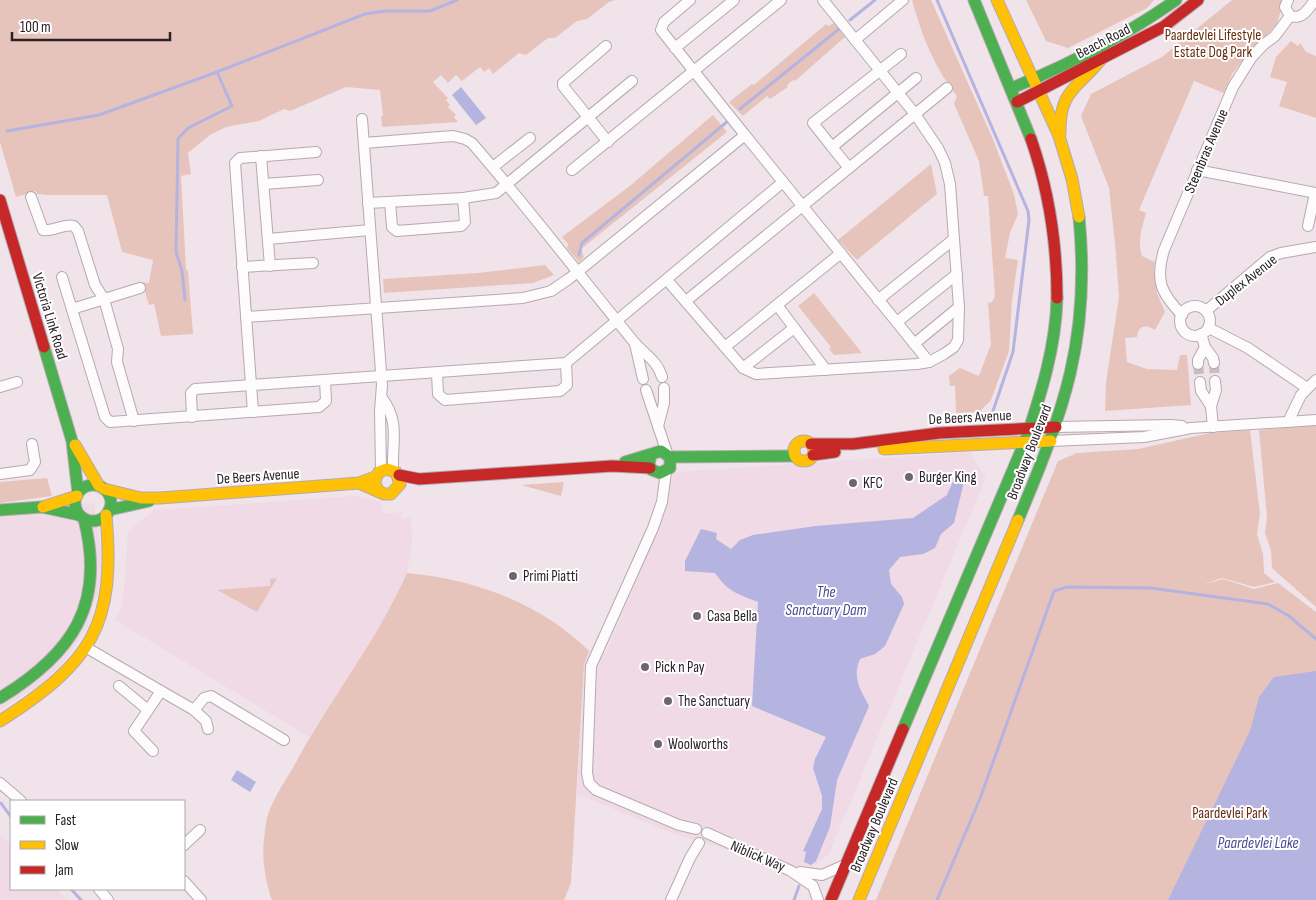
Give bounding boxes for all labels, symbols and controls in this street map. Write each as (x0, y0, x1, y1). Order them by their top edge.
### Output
scale bar (12, 10, 170, 42)
text: 100 m (20, 18, 51, 37)
street label: Beach Road (1073, 20, 1134, 63)
park label: Paardevlei Lifestyle Estate Dog Park (1165, 26, 1261, 62)
street label: Steenbras Avenue (1180, 106, 1233, 196)
street label: Duplex Avenue (1212, 250, 1281, 310)
street label: Victoria Link Road (27, 271, 72, 362)
street label: Broadway Boulevard (1003, 402, 1056, 503)
street label: De Beers Avenue (928, 406, 1012, 429)
street label: De Beers Avenue (216, 464, 300, 489)
place label: Burger King (919, 468, 977, 487)
marker: Burger King (903, 471, 915, 483)
place label: KFC (863, 474, 883, 493)
marker: KFC (847, 477, 859, 489)
place label: Primi Piatti (523, 567, 578, 586)
marker: Primi Piatti (507, 570, 519, 582)
water label: The Sanctuary Dam (785, 583, 867, 620)
place label: Casa Bella (707, 607, 758, 626)
marker: Casa Bella (691, 610, 703, 622)
place label: Pick n Pay (655, 658, 705, 677)
marker: Pick n Pay (639, 661, 651, 673)
place label: The Sanctuary (678, 692, 750, 711)
marker: The Sanctuary (662, 695, 674, 707)
place label: Woolworths (668, 735, 728, 754)
marker: Woolworths (652, 738, 664, 750)
street label: Broadway Boulevard (846, 775, 903, 875)
legend (10, 800, 185, 890)
park label: Paardevlei Park (1192, 804, 1268, 823)
text: Fast (55, 811, 77, 830)
water label: Paardevlei Lake (1217, 834, 1299, 853)
text: Slow (55, 836, 79, 855)
street label: Niblick Way (728, 836, 788, 877)
text: Jam (54, 861, 73, 880)

